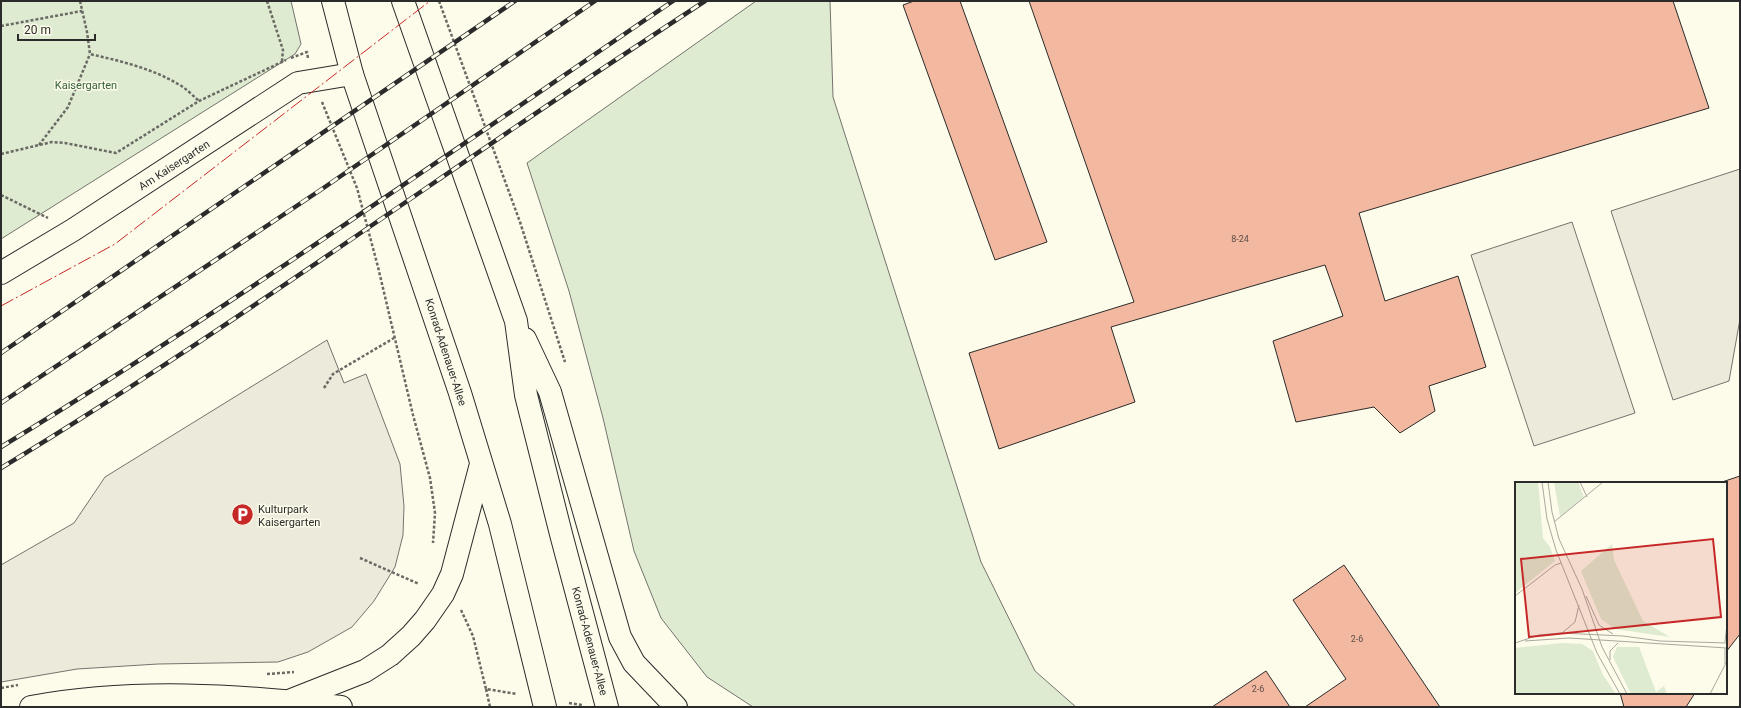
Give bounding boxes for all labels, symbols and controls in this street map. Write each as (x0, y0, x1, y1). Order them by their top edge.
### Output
scale bar (18, 16, 95, 42)
text: 20 m (24, 23, 51, 37)
park label: Kaisergarten (55, 79, 117, 92)
street label: Am Kaisergarten (136, 138, 212, 193)
house number: 8-24 (1231, 234, 1249, 244)
street label: Konrad-Adenauer-Allee (422, 297, 469, 408)
inset map (1515, 482, 1727, 694)
parking icon: Kulturpark Kaisergarten (229, 502, 255, 528)
place label: Kulturpark Kaisergarten (258, 503, 320, 529)
street label: Konrad-Adenauer-Allee (569, 585, 610, 697)
house number: 2-6 (1351, 634, 1363, 644)
house number: 2-6 (1252, 684, 1264, 694)

